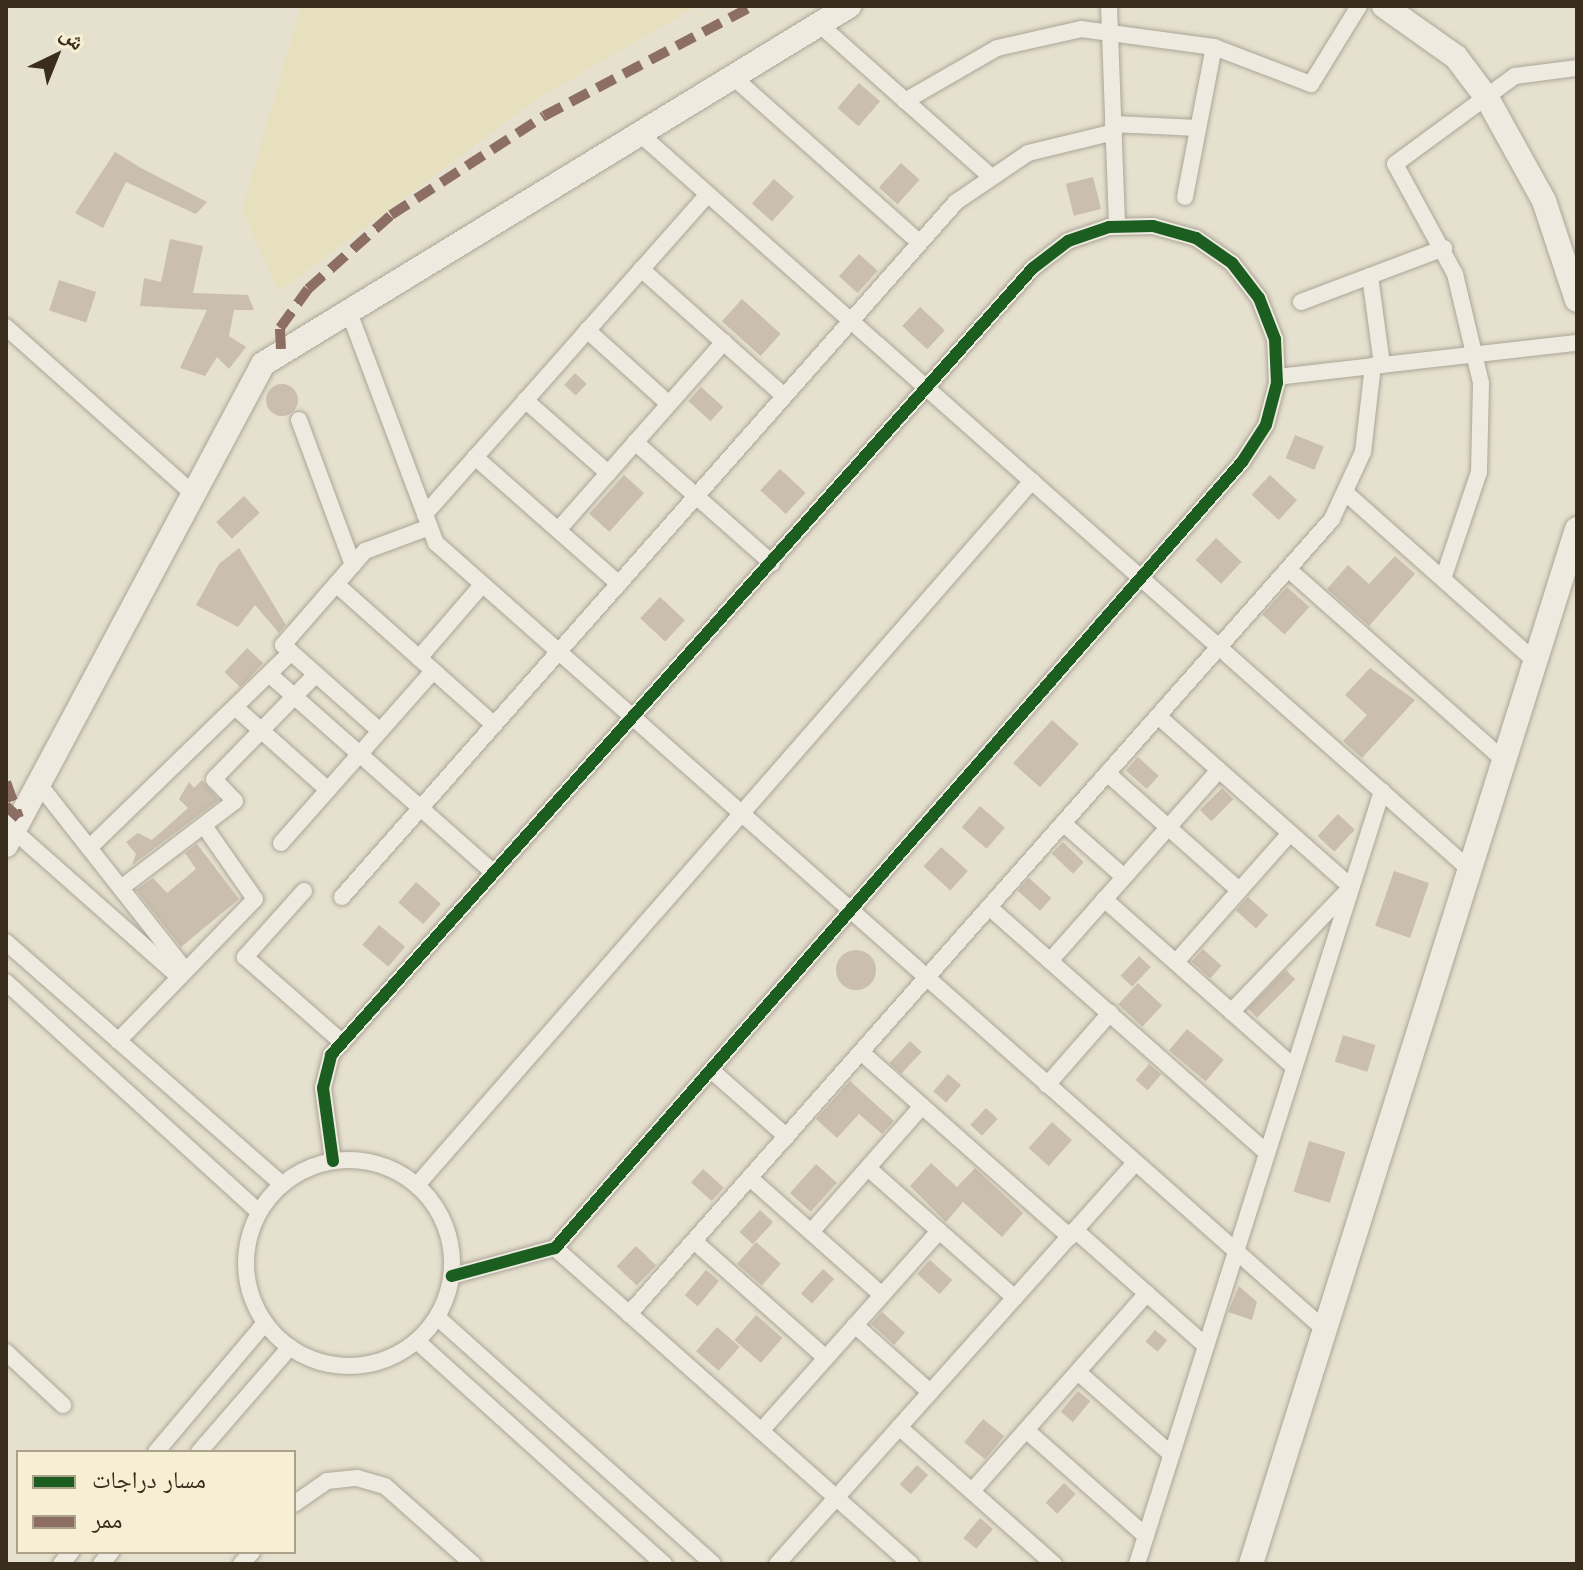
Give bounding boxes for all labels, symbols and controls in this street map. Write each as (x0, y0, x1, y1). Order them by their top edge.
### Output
north arrow (16, 16, 96, 96)
text: ش (55, 20, 90, 56)
legend (16, 1450, 296, 1554)
text: مسار دراجات (92, 1465, 206, 1494)
text: ممر (92, 1505, 123, 1534)

